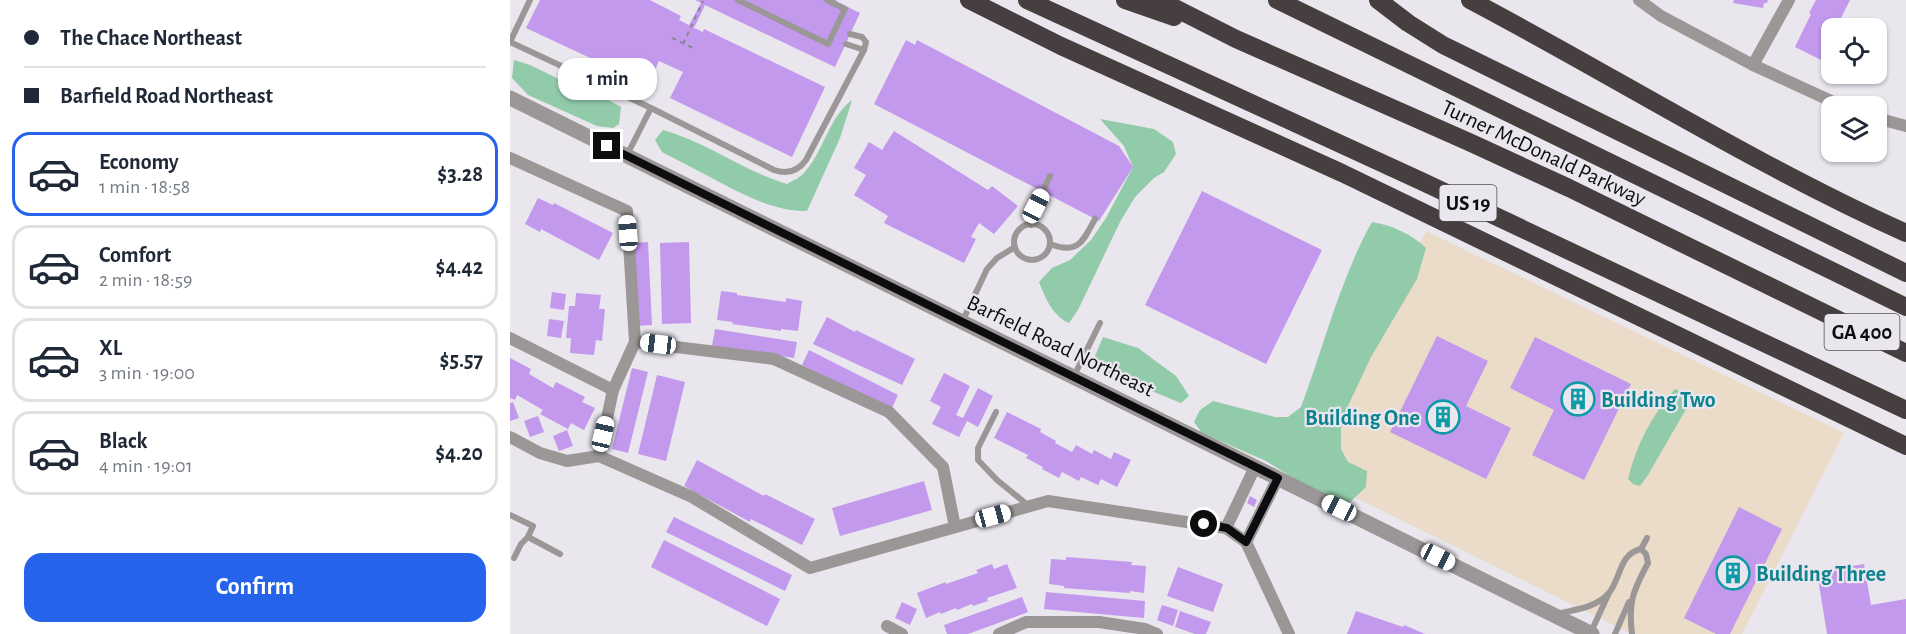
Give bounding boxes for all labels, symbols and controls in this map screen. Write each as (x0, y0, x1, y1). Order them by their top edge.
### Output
map controls (1821, 18, 1887, 162)
button: locate (1821, 18, 1887, 84)
text: The Chace Northeast (60, 27, 242, 49)
callout: 1 min (558, 59, 656, 101)
text: 1 min (586, 69, 629, 89)
text: Barfield Road Northeast (60, 85, 273, 107)
street label: Turner McDonald Parkway (1438, 96, 1650, 210)
button: layers (1821, 96, 1887, 162)
route end (593, 132, 620, 159)
icon: car (27, 147, 81, 201)
text: Economy (99, 151, 179, 173)
text: $3.28 (437, 163, 483, 185)
text: 1 min · 18:58 (99, 177, 190, 197)
road number: US 19 (1440, 185, 1496, 221)
car (1020, 186, 1052, 226)
car (618, 214, 638, 252)
icon: car (27, 240, 81, 294)
text: Comfort (99, 244, 171, 266)
text: $4.42 (436, 256, 483, 278)
text: 2 min · 18:59 (99, 270, 192, 290)
street label: Barfield Road Northeast (963, 291, 1158, 401)
road number: GA 400 (1824, 314, 1900, 350)
icon: car (27, 333, 81, 387)
car (639, 333, 677, 355)
text: XL (99, 337, 122, 359)
text: $5.57 (440, 349, 483, 371)
text: 3 min · 19:00 (99, 363, 195, 383)
building icon: Building Two (1560, 381, 1596, 417)
place label: Building Two (1601, 389, 1716, 411)
building icon: Building One (1425, 399, 1461, 435)
place label: Building One (1305, 407, 1420, 429)
car (590, 414, 616, 454)
icon: car (27, 426, 81, 480)
text: Black (99, 430, 147, 452)
text: $4.20 (435, 442, 483, 464)
text: 4 min · 19:01 (99, 456, 193, 476)
car (1319, 492, 1359, 524)
car (973, 503, 1013, 529)
route start (1190, 510, 1217, 537)
car (1418, 541, 1458, 573)
button: Confirm (24, 553, 486, 622)
building icon: Building Three (1715, 555, 1751, 591)
place label: Building Three (1756, 563, 1886, 585)

